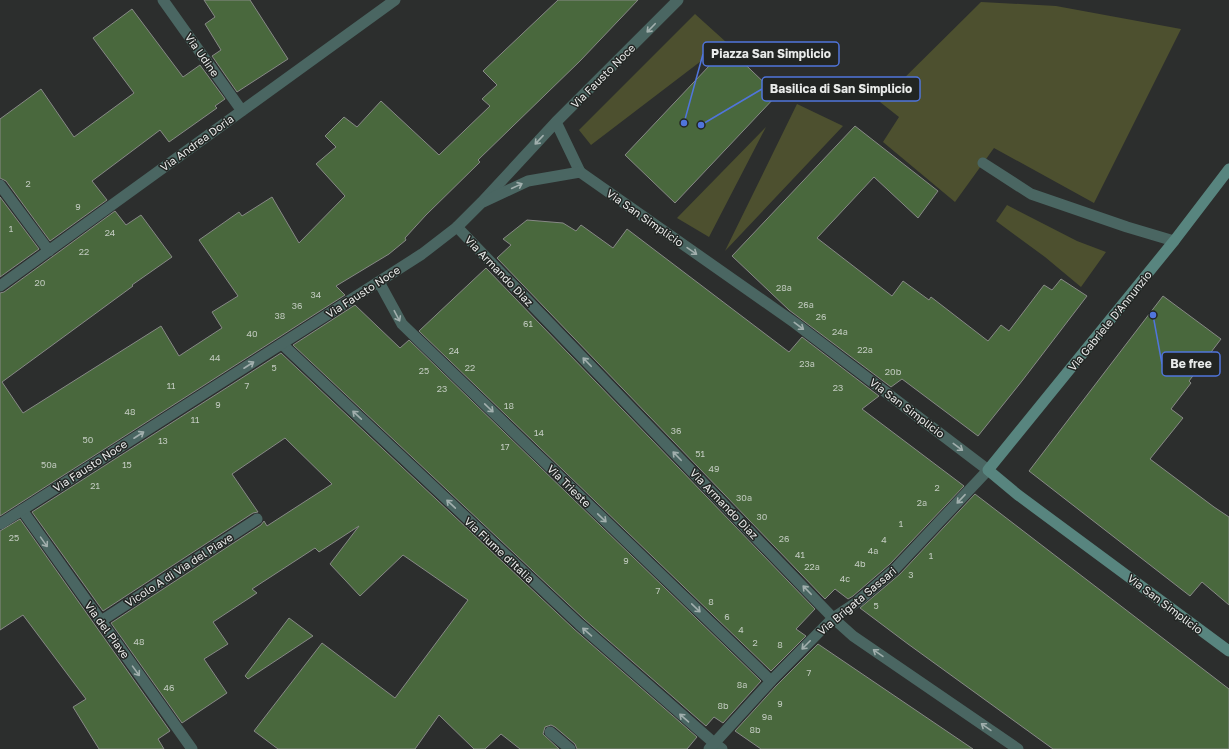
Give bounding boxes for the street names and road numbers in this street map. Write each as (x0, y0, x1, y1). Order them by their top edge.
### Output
street label: Via Udine (183, 30, 222, 79)
street label: Via Fausto Noce (568, 41, 637, 110)
street label: Via Andrea Doria (158, 112, 236, 174)
street label: Via San Simplicio (604, 186, 686, 249)
street label: Via Armando Diaz (463, 233, 536, 309)
street label: Via Fausto Noce (323, 263, 402, 320)
street label: Via Gabriele D'Annunzio (1065, 268, 1154, 373)
street label: Via San Simplicio (867, 375, 948, 440)
street label: Via Fausto Noce (50, 437, 129, 494)
street label: Via Trieste (545, 462, 594, 510)
street label: Via Armando Diaz (688, 466, 761, 542)
street label: Via Fiume d'Italia (462, 514, 537, 585)
street label: Vicolo A di Via del Piave (123, 530, 235, 609)
street label: Via Brigata Sassari (815, 564, 899, 637)
street label: Via San Simplicio (1125, 571, 1206, 636)
street label: Via del Piave (82, 599, 132, 661)

